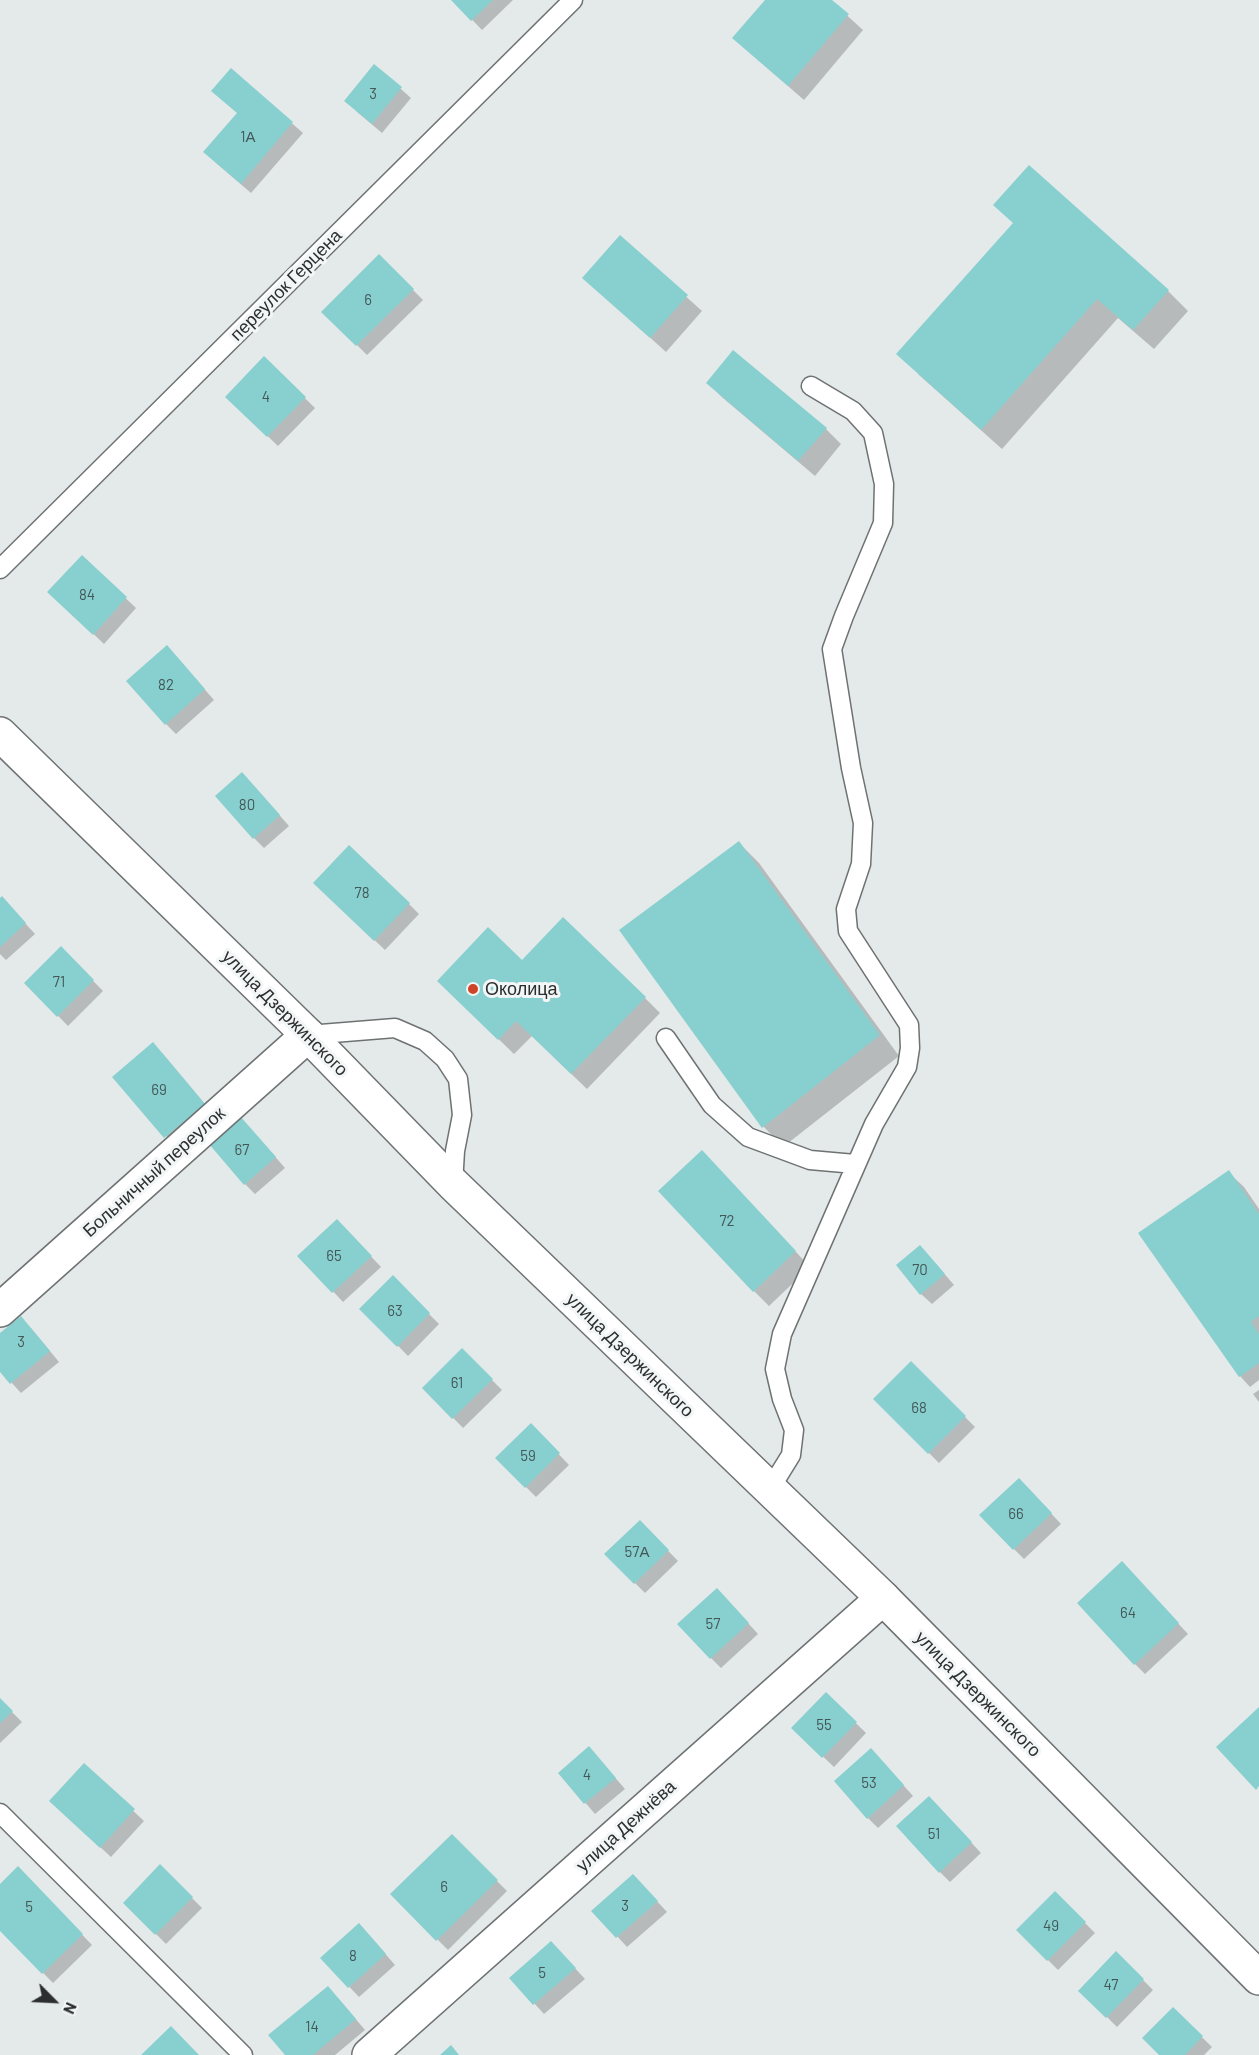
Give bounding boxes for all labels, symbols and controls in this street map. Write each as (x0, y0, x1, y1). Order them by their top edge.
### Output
house number: 3 (369, 85, 377, 103)
house number: 1А (240, 128, 256, 146)
street label: переулок Герцена (226, 225, 346, 345)
house number: 6 (364, 291, 372, 309)
house number: 4 (262, 388, 270, 406)
house number: 84 (79, 586, 95, 604)
house number: 82 (158, 676, 174, 694)
house number: 80 (239, 796, 255, 814)
house number: 78 (355, 884, 369, 902)
street label: улица Дзержинского (218, 946, 352, 1080)
house number: 71 (53, 973, 65, 991)
place label: Околица (485, 978, 558, 1000)
marker: Околица (466, 982, 480, 996)
house number: 69 (151, 1081, 167, 1099)
street label: Больничный переулок (78, 1102, 230, 1242)
house number: 67 (235, 1141, 249, 1159)
house number: 72 (719, 1212, 735, 1230)
house number: 65 (326, 1247, 342, 1265)
house number: 70 (912, 1261, 928, 1279)
street label: улица Дзержинского (562, 1288, 698, 1422)
house number: 63 (387, 1302, 403, 1320)
house number: 3 (17, 1333, 25, 1351)
house number: 61 (451, 1374, 463, 1392)
house number: 68 (911, 1399, 927, 1417)
house number: 59 (520, 1447, 536, 1465)
house number: 66 (1008, 1505, 1024, 1523)
house number: 57А (625, 1543, 649, 1561)
house number: 64 (1120, 1604, 1136, 1622)
house number: 57 (706, 1615, 720, 1633)
street label: улица Дзержинского (911, 1627, 1045, 1761)
house number: 55 (816, 1716, 832, 1734)
house number: 4 (583, 1766, 591, 1784)
house number: 53 (861, 1774, 877, 1792)
street label: улица Дежнёва (572, 1776, 680, 1876)
house number: 51 (928, 1825, 940, 1843)
house number: 6 (440, 1878, 448, 1896)
house number: 3 (621, 1897, 629, 1915)
house number: 5 (25, 1898, 33, 1916)
house number: 49 (1043, 1917, 1059, 1935)
house number: 8 (349, 1947, 357, 1965)
house number: 5 (538, 1964, 546, 1982)
north arrow (24, 1971, 84, 2031)
house number: 47 (1104, 1976, 1118, 1994)
text: N (60, 2000, 82, 2017)
house number: 14 (305, 2018, 319, 2036)

